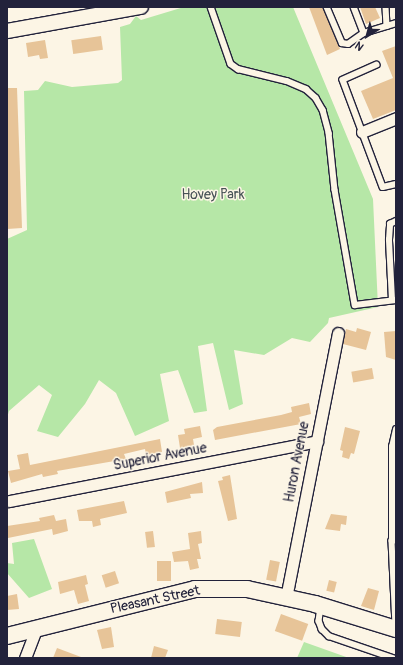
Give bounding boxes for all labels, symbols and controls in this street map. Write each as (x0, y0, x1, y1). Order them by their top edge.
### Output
north arrow (347, 16, 387, 56)
text: N (353, 39, 366, 53)
park label: Hovey Park (181, 187, 245, 203)
street label: Huron Avenue (281, 420, 313, 504)
street label: Superior Avenue (112, 440, 208, 474)
street label: Pleasant Street (109, 582, 201, 618)

